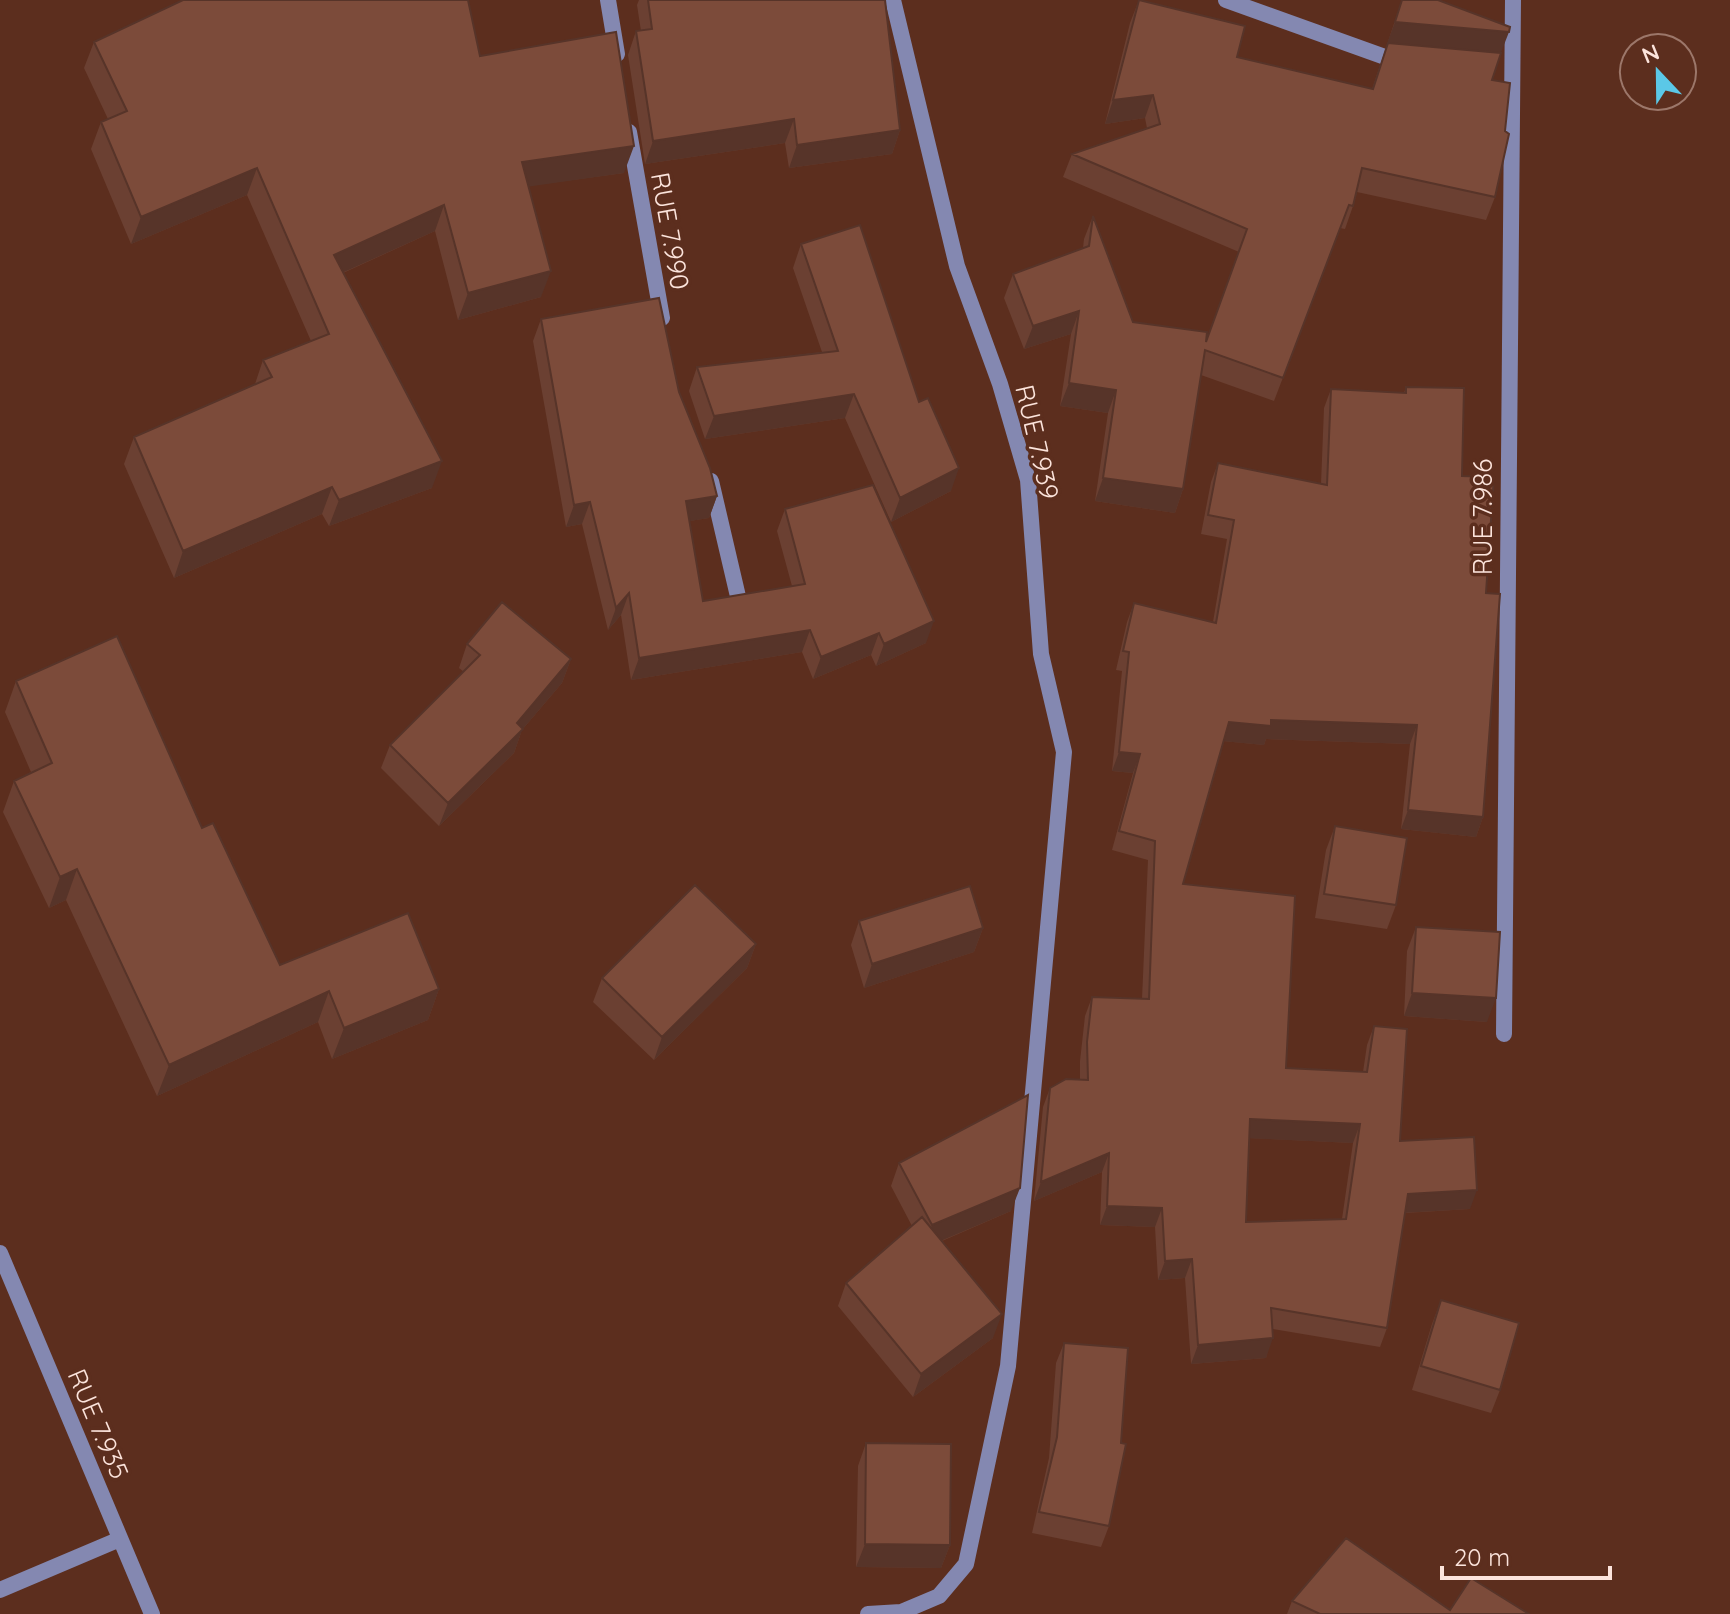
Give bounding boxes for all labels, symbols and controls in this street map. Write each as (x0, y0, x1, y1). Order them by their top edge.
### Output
north arrow (1618, 32, 1698, 112)
text: N (1638, 37, 1663, 69)
street label: RUE 7.990 (644, 170, 697, 292)
street label: RUE 7.939 (1008, 381, 1067, 502)
street label: RUE 7.986 (1466, 459, 1499, 575)
street label: RUE 7.935 (61, 1364, 136, 1484)
scale bar (1442, 1530, 1610, 1580)
text: 20 m (1454, 1542, 1510, 1572)

